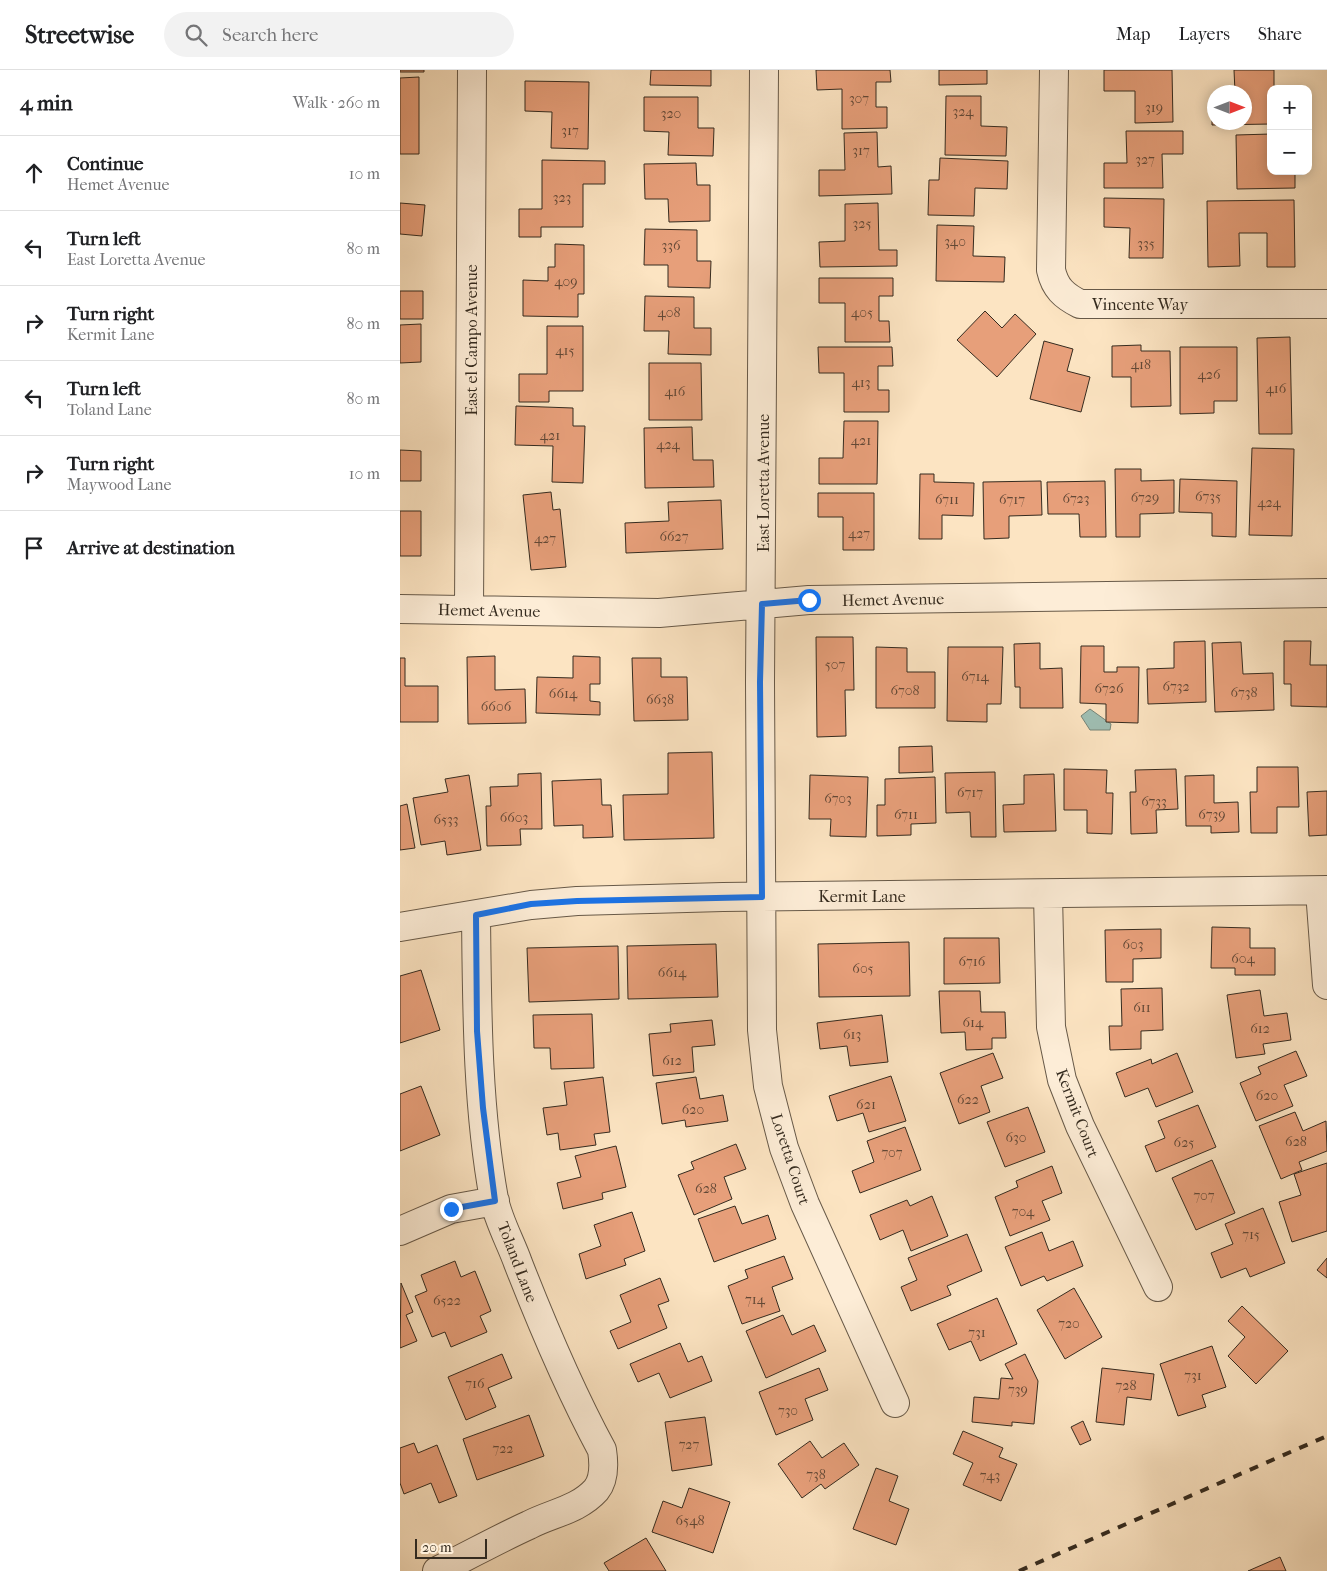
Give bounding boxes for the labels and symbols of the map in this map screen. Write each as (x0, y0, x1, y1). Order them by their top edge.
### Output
north arrow (1207, 85, 1252, 130)
house number: 307 (849, 90, 869, 107)
house number: 319 (1145, 99, 1163, 116)
house number: 324 (952, 103, 974, 120)
house number: 320 (661, 105, 681, 122)
house number: 317 (561, 122, 579, 139)
house number: 317 (852, 142, 870, 159)
house number: 327 (1135, 151, 1155, 168)
house number: 323 (553, 189, 571, 206)
house number: 325 (853, 215, 872, 232)
house number: 340 (944, 233, 966, 250)
house number: 335 (1137, 235, 1155, 252)
house number: 336 (661, 237, 681, 254)
street label: East el Campo Avenue (462, 264, 481, 416)
house number: 409 (554, 273, 578, 290)
street label: Vincente Way (1091, 295, 1188, 314)
house number: 408 (657, 304, 681, 321)
house number: 405 (851, 304, 873, 321)
house number: 415 (555, 342, 575, 359)
house number: 418 (1131, 356, 1151, 373)
house number: 426 (1197, 366, 1221, 383)
house number: 413 (851, 374, 871, 391)
house number: 416 (1266, 380, 1287, 397)
house number: 416 (665, 383, 686, 400)
street label: East Loretta Avenue (754, 414, 773, 552)
house number: 421 (540, 427, 560, 444)
house number: 421 (851, 432, 871, 449)
house number: 424 (656, 436, 681, 453)
house number: 6735 (1195, 488, 1221, 505)
house number: 6729 (1131, 489, 1159, 506)
house number: 6723 (1062, 490, 1090, 507)
house number: 6711 (935, 491, 959, 508)
house number: 6717 (999, 491, 1025, 508)
house number: 424 (1257, 494, 1282, 511)
house number: 427 (848, 525, 870, 542)
house number: 6627 (659, 528, 689, 545)
house number: 427 (534, 530, 556, 547)
route start (798, 589, 821, 612)
street label: Hemet Avenue (842, 589, 944, 610)
street label: Hemet Avenue (438, 600, 540, 621)
house number: 507 (825, 656, 845, 673)
house number: 6714 (961, 668, 989, 685)
house number: 6732 (1162, 678, 1190, 695)
house number: 6726 (1095, 680, 1124, 697)
house number: 6708 (891, 682, 919, 699)
house number: 6738 (1230, 684, 1258, 701)
house number: 6614 (549, 685, 578, 702)
house number: 6638 (646, 691, 674, 708)
house number: 6606 (481, 698, 512, 715)
house number: 6717 (957, 784, 983, 801)
house number: 6703 (824, 790, 852, 807)
house number: 6733 (1141, 793, 1167, 810)
house number: 6711 (894, 806, 918, 823)
house number: 6739 (1198, 806, 1226, 823)
house number: 6603 (500, 809, 528, 826)
house number: 6533 (433, 811, 459, 828)
street label: Kermit Lane (818, 887, 906, 906)
house number: 603 (1122, 936, 1144, 953)
house number: 604 (1231, 950, 1255, 967)
house number: 6716 (959, 953, 986, 970)
house number: 605 (852, 960, 874, 977)
house number: 6614 (658, 964, 687, 981)
house number: 611 (1133, 999, 1151, 1016)
house number: 614 (963, 1014, 984, 1031)
house number: 612 (1250, 1020, 1270, 1037)
house number: 613 (843, 1026, 861, 1043)
house number: 612 (662, 1052, 682, 1069)
street label: Kermit Court (1052, 1066, 1103, 1161)
house number: 620 (1256, 1087, 1278, 1104)
house number: 622 (957, 1091, 979, 1108)
house number: 621 (856, 1096, 876, 1113)
house number: 620 (682, 1101, 704, 1118)
street label: Loretta Court (767, 1111, 814, 1208)
house number: 630 (1005, 1129, 1027, 1146)
house number: 628 (1285, 1133, 1307, 1150)
house number: 625 (1174, 1134, 1194, 1151)
house number: 707 (881, 1144, 903, 1161)
house number: 628 (695, 1180, 717, 1197)
house number: 707 (1193, 1187, 1215, 1204)
route end (440, 1198, 463, 1221)
house number: 704 (1012, 1203, 1035, 1220)
street label: Toland Lane (493, 1219, 542, 1305)
house number: 715 (1242, 1226, 1260, 1243)
house number: 714 (745, 1291, 766, 1308)
house number: 6522 (433, 1292, 461, 1309)
house number: 720 (1058, 1315, 1080, 1332)
house number: 731 (968, 1324, 986, 1341)
house number: 731 (1184, 1367, 1202, 1384)
house number: 716 (465, 1375, 485, 1392)
house number: 728 (1116, 1377, 1136, 1394)
house number: 739 (1008, 1381, 1028, 1398)
house number: 730 (778, 1402, 798, 1419)
house number: 727 (679, 1436, 700, 1453)
house number: 722 (492, 1440, 514, 1457)
house number: 738 (806, 1466, 826, 1483)
house number: 743 (980, 1467, 1000, 1484)
house number: 6548 (676, 1512, 704, 1529)
scale bar (415, 1536, 488, 1559)

